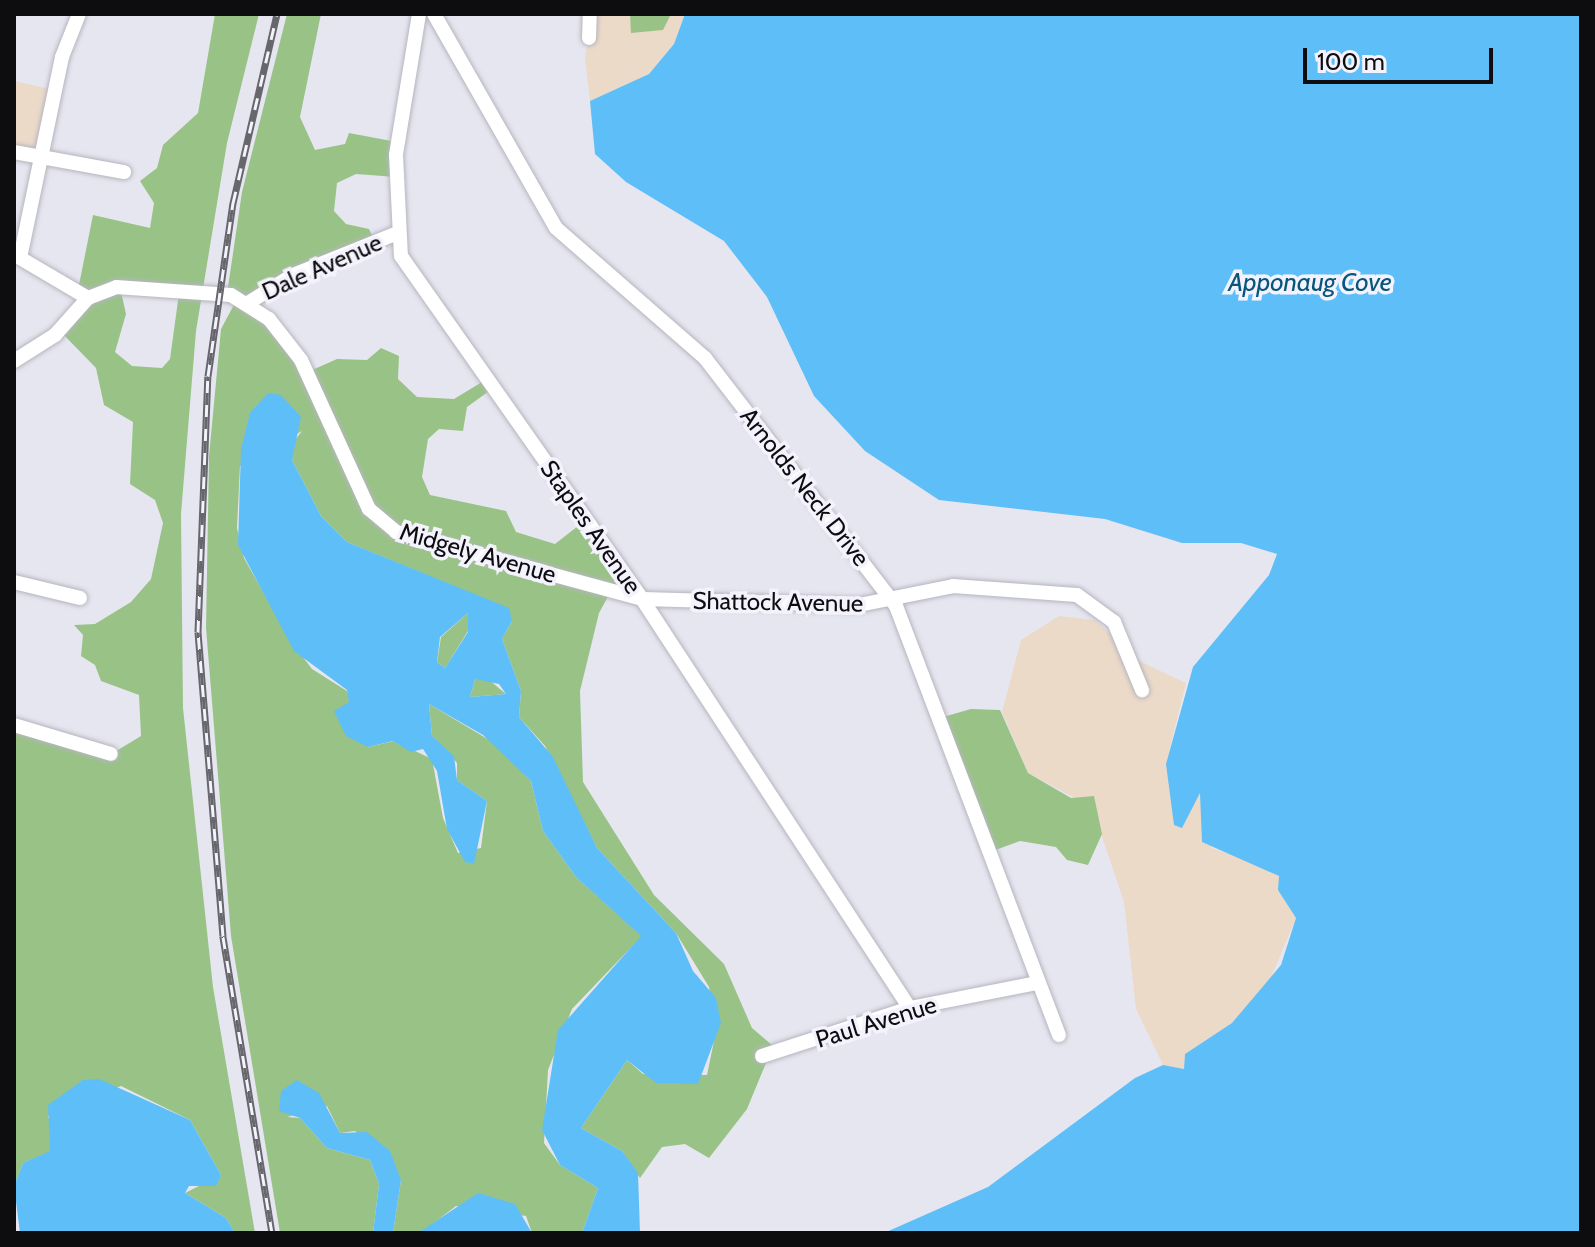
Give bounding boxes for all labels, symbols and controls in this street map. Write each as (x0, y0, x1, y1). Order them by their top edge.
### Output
scale bar (1307, 32, 1497, 82)
text: 100 m (1317, 47, 1385, 76)
street label: Dale Avenue (258, 228, 386, 306)
water label: Apponaug Cove (1228, 267, 1392, 299)
street label: Arnolds Neck Drive (734, 402, 876, 572)
street label: Staples Avenue (534, 455, 648, 599)
street label: Midgely Avenue (397, 517, 559, 589)
street label: Shattock Avenue (692, 586, 864, 618)
street label: Paul Avenue (812, 990, 940, 1054)

